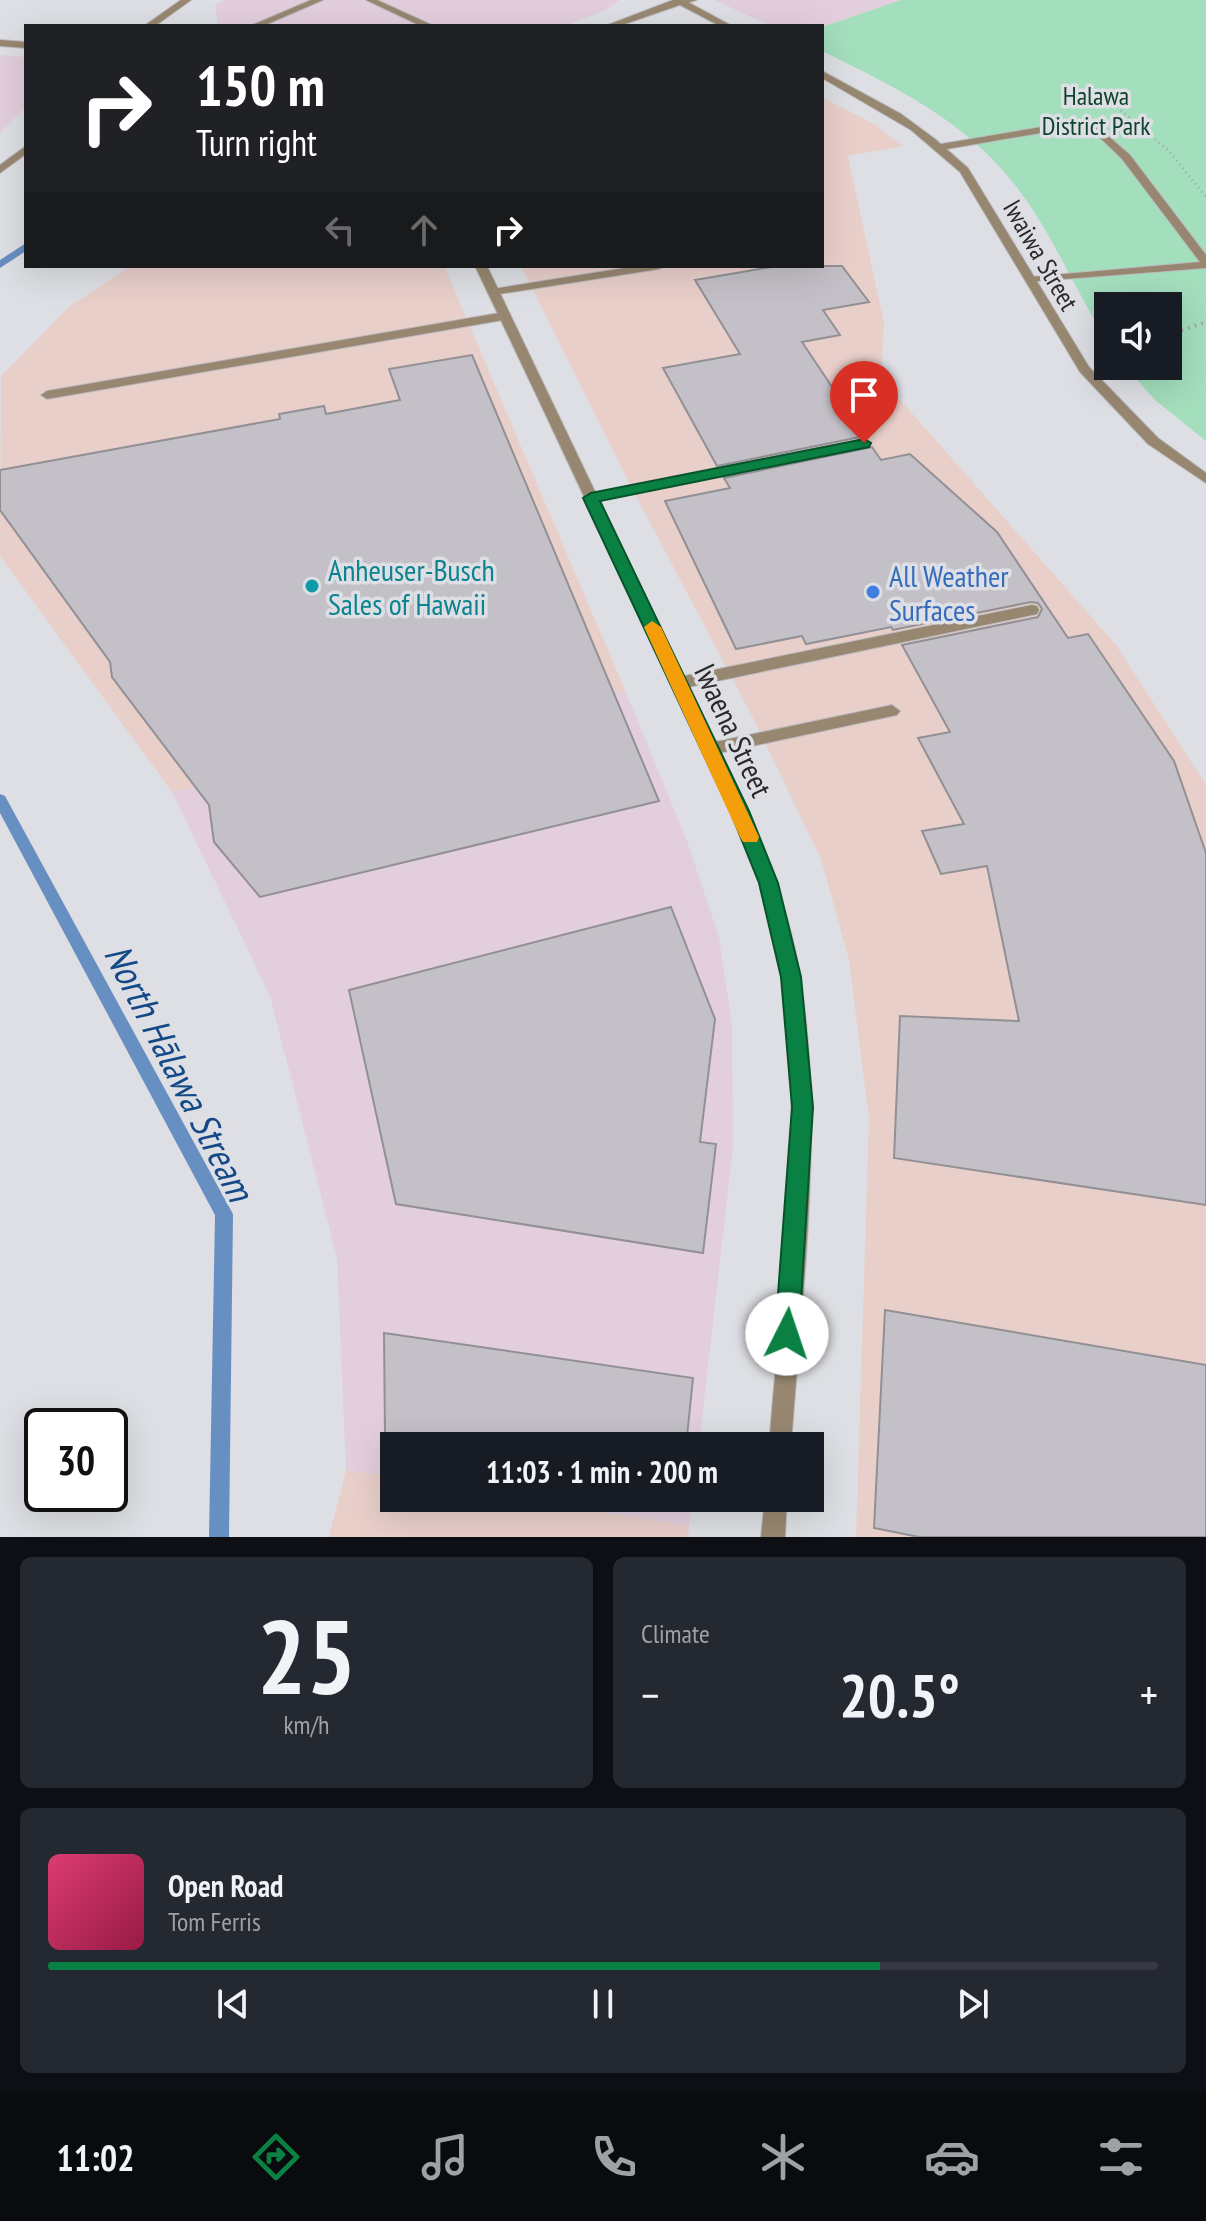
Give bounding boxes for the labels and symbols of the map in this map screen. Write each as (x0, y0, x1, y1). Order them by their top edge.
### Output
park label: Halawa District Park (1042, 79, 1150, 142)
street label: Iwaiwa Street (996, 194, 1086, 316)
pin (830, 361, 898, 443)
place label: Anheuser-Busch Sales of Hawaii (328, 550, 495, 623)
place label: All Weather Surfaces (889, 556, 1009, 629)
marker: Anheuser-Busch Sales of Hawaii (303, 577, 321, 595)
marker: All Weather Surfaces (864, 583, 882, 601)
street label: Iwaena Street (686, 657, 782, 804)
water label: North Hālawa Stream (94, 935, 267, 1211)
position arrow (745, 1292, 829, 1376)
speed limit sign: 30 (24, 1408, 128, 1512)

